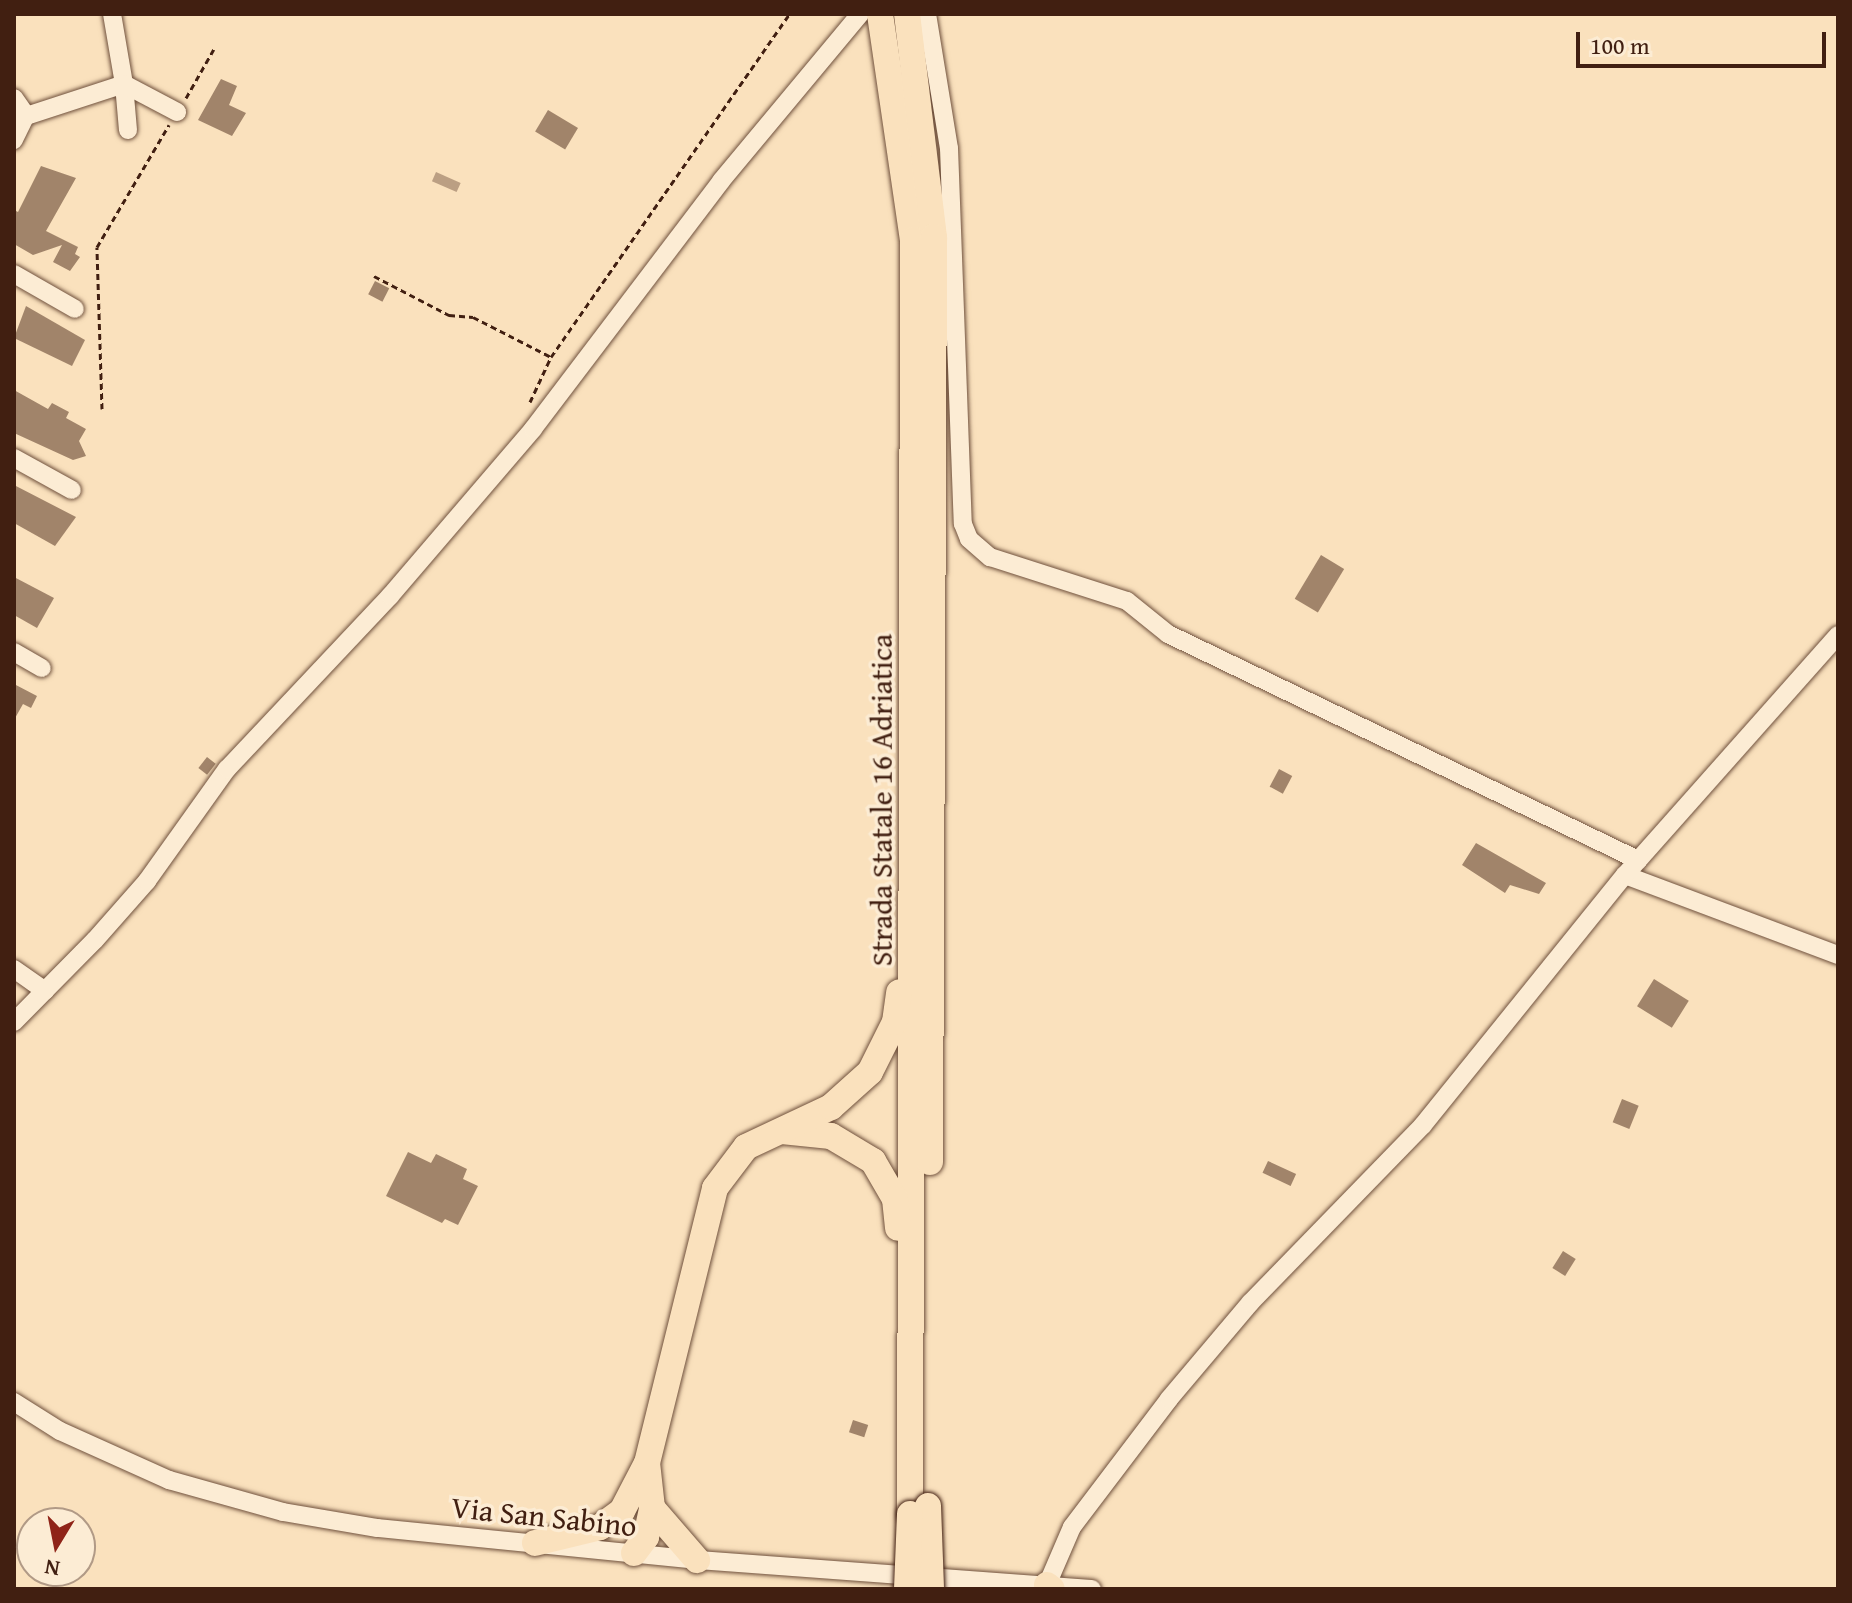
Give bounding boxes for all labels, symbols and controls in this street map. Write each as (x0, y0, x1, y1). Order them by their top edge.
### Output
scale bar (1580, 16, 1830, 66)
text: 100 m (1590, 28, 1650, 63)
street label: Strada Statale 16 Adriatica (863, 634, 899, 966)
street label: Via San Sabino (450, 1488, 638, 1544)
north arrow (16, 1507, 96, 1587)
text: N (42, 1552, 62, 1586)

